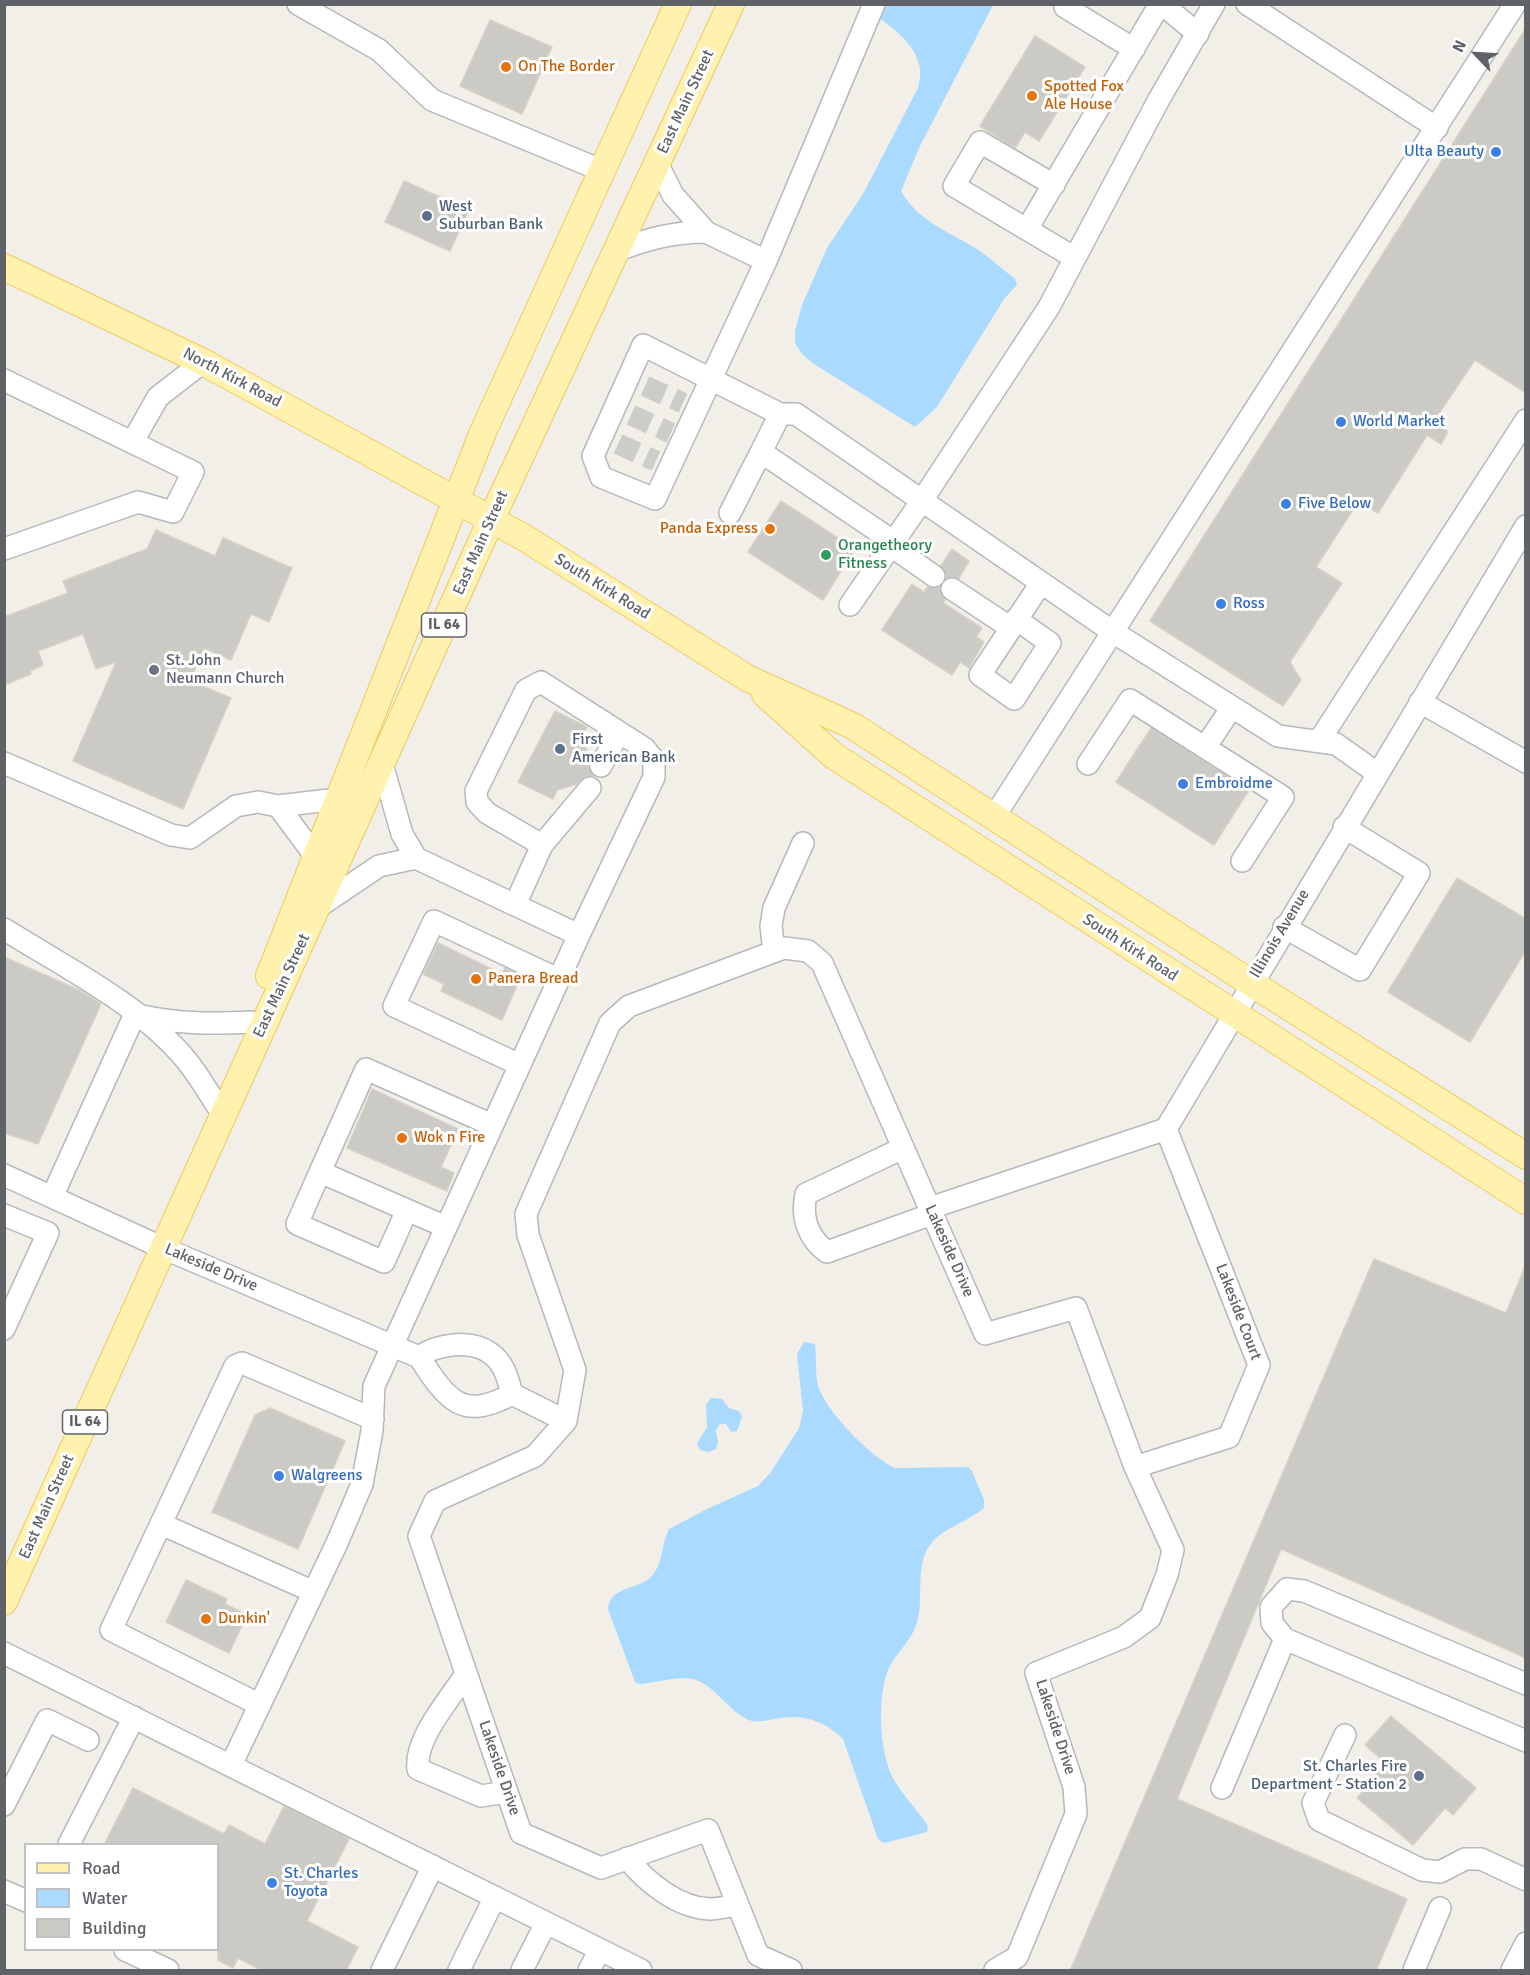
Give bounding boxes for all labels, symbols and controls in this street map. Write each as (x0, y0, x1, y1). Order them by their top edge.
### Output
north arrow (1446, 24, 1506, 84)
text: N (1448, 37, 1471, 56)
street label: East Main Street (654, 47, 718, 157)
place label: On The Border (518, 57, 615, 77)
marker: On The Border (499, 60, 513, 74)
place label: Spotted Fox Ale House (1044, 77, 1124, 115)
marker: Spotted Fox Ale House (1025, 89, 1039, 103)
place label: Ulta Beauty (1404, 142, 1484, 162)
marker: Ulta Beauty (1489, 145, 1503, 159)
place label: West Suburban Bank (439, 197, 543, 235)
marker: West Suburban Bank (420, 209, 434, 223)
street label: North Kirk Road (179, 344, 285, 412)
place label: World Market (1353, 412, 1445, 432)
marker: World Market (1334, 415, 1348, 429)
street label: East Main Street (449, 488, 513, 598)
place label: Five Below (1298, 494, 1371, 514)
marker: Five Below (1279, 497, 1293, 511)
place label: Panda Express (660, 519, 758, 539)
marker: Panda Express (763, 522, 777, 536)
place label: Orangetheory Fitness (838, 536, 932, 574)
marker: Orangetheory Fitness (819, 548, 833, 562)
street label: South Kirk Road (551, 550, 653, 624)
place label: Ross (1233, 594, 1265, 614)
marker: Ross (1214, 597, 1228, 611)
road number: IL 64 (422, 613, 466, 637)
place label: St. John Neumann Church (166, 651, 284, 689)
marker: St. John Neumann Church (147, 663, 161, 677)
place label: First American Bank (572, 730, 675, 768)
marker: First American Bank (553, 742, 567, 756)
place label: Embroidme (1195, 774, 1273, 794)
marker: Embroidme (1176, 777, 1190, 791)
street label: Illinois Avenue (1246, 886, 1314, 982)
street label: South Kirk Road (1079, 910, 1181, 986)
street label: East Main Street (250, 931, 314, 1041)
place label: Panera Bread (488, 969, 579, 989)
marker: Panera Bread (469, 972, 483, 986)
place label: Wok n Fire (414, 1128, 485, 1148)
marker: Wok n Fire (395, 1131, 409, 1145)
street label: Lakeside Drive (920, 1202, 978, 1300)
street label: Lakeside Drive (162, 1240, 260, 1296)
street label: Lakeside Court (1211, 1261, 1265, 1363)
road number: IL 64 (62, 1410, 107, 1434)
street label: East Main Street (15, 1452, 79, 1562)
place label: Walgreens (291, 1466, 363, 1486)
marker: Walgreens (272, 1469, 286, 1483)
place label: Dunkin' (218, 1609, 270, 1629)
marker: Dunkin' (199, 1612, 213, 1626)
street label: Lakeside Drive (1031, 1677, 1079, 1777)
street label: Lakeside Drive (474, 1718, 524, 1818)
place label: St. Charles Fire Department - Station 2 (1251, 1757, 1407, 1795)
marker: St. Charles Fire Department - Station 2 (1412, 1769, 1426, 1783)
legend (24, 1843, 219, 1951)
text: Road (82, 1857, 121, 1879)
place label: St. Charles Toyota (284, 1864, 358, 1902)
marker: St. Charles Toyota (265, 1876, 279, 1890)
text: Water (82, 1887, 127, 1909)
text: Building (82, 1917, 146, 1939)

